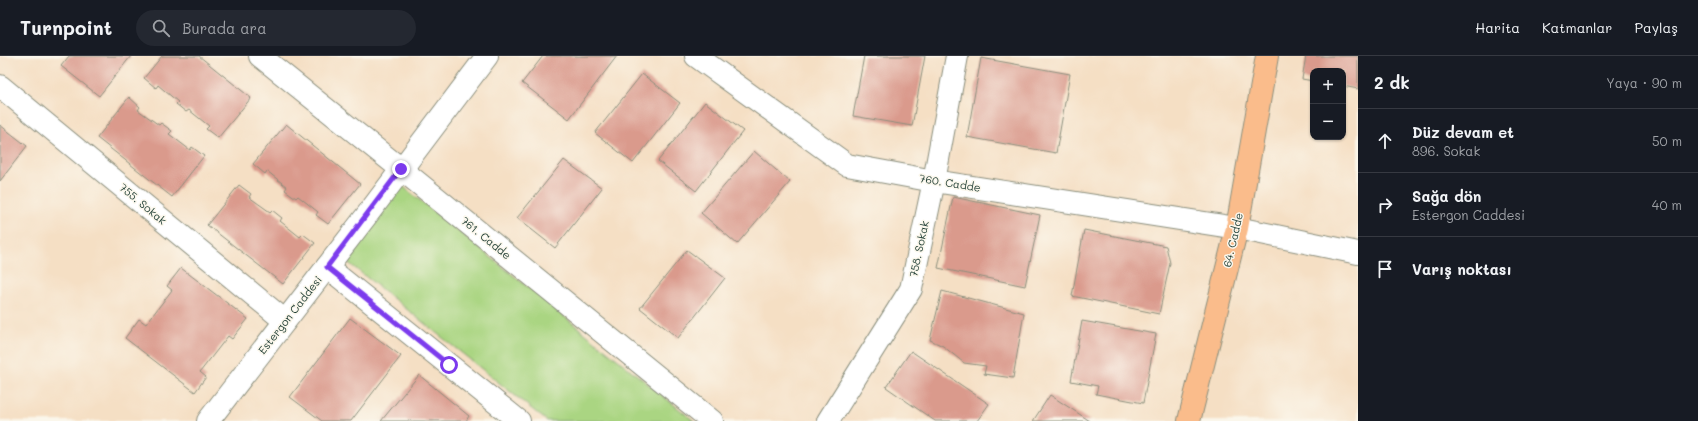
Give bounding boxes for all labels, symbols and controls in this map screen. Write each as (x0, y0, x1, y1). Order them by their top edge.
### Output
search box (136, 10, 416, 46)
text: Turnpoint (20, 15, 112, 40)
icon: search (150, 17, 172, 39)
text: Burada ara (182, 18, 266, 38)
text: Harita (1475, 18, 1520, 37)
text: Katmanlar (1542, 18, 1612, 37)
text: Paylaş (1634, 18, 1678, 37)
map controls (1310, 68, 1346, 140)
button: + (1310, 68, 1346, 104)
text: 2 dk (1374, 71, 1410, 93)
text: Yaya · 90 m (1606, 74, 1682, 91)
button: − (1310, 104, 1346, 140)
text: Düz devam et (1412, 122, 1514, 142)
icon: ahead (1374, 130, 1396, 152)
text: 50 m (1652, 132, 1682, 149)
text: 896. Sokak (1412, 142, 1480, 159)
route end (392, 160, 410, 178)
street label: 760. Cadde (918, 170, 982, 195)
street label: 755. Sokak (117, 180, 170, 228)
text: Sağa dön (1412, 186, 1481, 206)
icon: right (1374, 194, 1396, 216)
text: 40 m (1652, 196, 1682, 213)
text: Estergon Caddesi (1412, 206, 1525, 223)
street label: 64. Cadde (1219, 211, 1246, 269)
street label: 761. Cadde (458, 213, 514, 262)
street label: 758. Sokak (905, 219, 932, 278)
icon: arrive (1374, 258, 1396, 280)
text: Varış noktası (1412, 259, 1512, 279)
street label: Estergon Caddesi (254, 272, 325, 357)
route start (440, 356, 458, 374)

